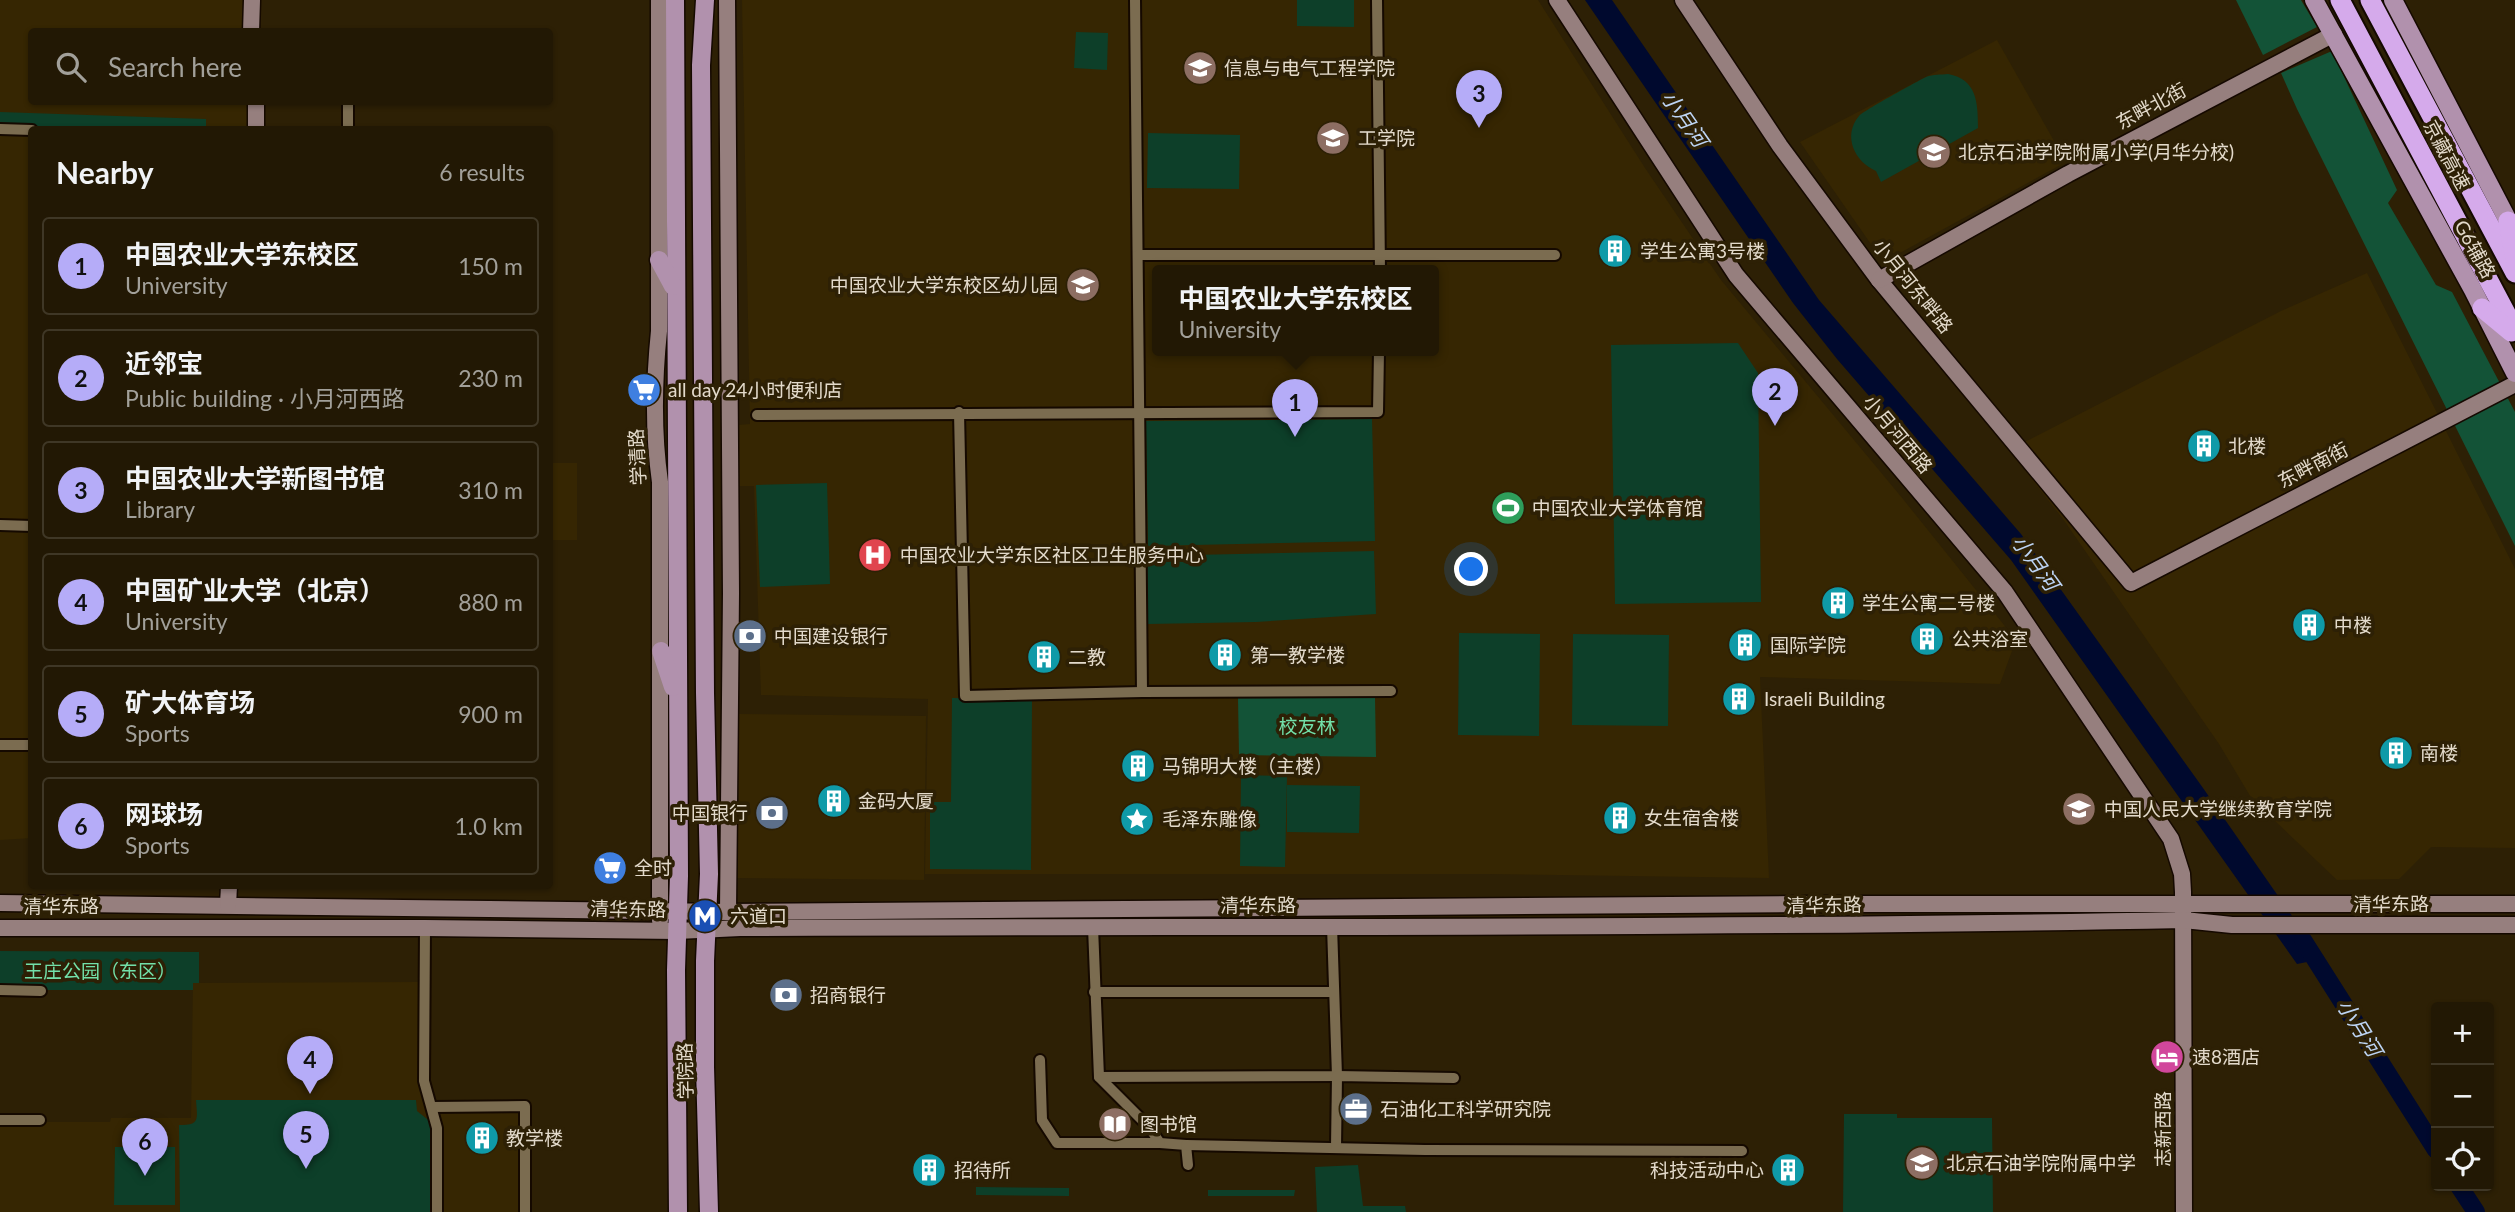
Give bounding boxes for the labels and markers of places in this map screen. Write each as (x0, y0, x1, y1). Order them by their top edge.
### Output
school or university icon: 信息与电气工程学院 (1181, 49, 1219, 87)
place label: 信息与电气工程学院 (1224, 56, 1395, 79)
pin: 3 (1456, 70, 1502, 128)
school or university icon: 工学院 (1314, 119, 1352, 157)
place label: 工学院 (1358, 126, 1415, 149)
school or university icon: 北京石油学院附属小学(月华分校) (1915, 133, 1953, 171)
place label: 北京石油学院附属小学(月华分校) (1958, 140, 2234, 163)
building icon: 学生公寓3号楼 (1596, 232, 1634, 270)
place label: 学生公寓3号楼 (1640, 239, 1765, 262)
school or university icon: 中国农业大学东校区幼儿园 (1064, 266, 1102, 304)
place label: 中国农业大学东校区幼儿园 (830, 273, 1058, 296)
pin: 2 (1752, 368, 1798, 426)
supermarket icon: all day 24小时便利店 (625, 371, 663, 409)
place label: all day 24小时便利店 (668, 378, 842, 401)
pin: 1 (1272, 379, 1318, 437)
building icon: 北楼 (2185, 427, 2223, 465)
place label: 北楼 (2228, 434, 2266, 457)
sports icon: 中国农业大学体育馆 (1489, 489, 1527, 527)
place label: 中国农业大学体育馆 (1532, 496, 1703, 519)
hospital icon: 中国农业大学东区社区卫生服务中心 (856, 536, 894, 574)
place label: 中国农业大学东区社区卫生服务中心 (900, 543, 1204, 566)
building icon: 学生公寓二号楼 (1819, 584, 1857, 622)
place label: 学生公寓二号楼 (1862, 591, 1995, 614)
building icon: 中楼 (2290, 606, 2328, 644)
place label: 中楼 (2334, 613, 2372, 636)
bank icon: 中国建设银行 (731, 617, 769, 655)
building icon: 公共浴室 (1908, 620, 1946, 658)
place label: 中国建设银行 (774, 624, 888, 647)
building icon: 国际学院 (1726, 626, 1764, 664)
place label: 公共浴室 (1952, 627, 2028, 650)
place label: 国际学院 (1770, 633, 1846, 656)
building icon: 第一教学楼 (1206, 636, 1244, 674)
building icon: 二教 (1025, 638, 1063, 676)
place label: 第一教学楼 (1250, 643, 1345, 666)
place label: 二教 (1068, 645, 1106, 668)
building icon: Israeli Building (1720, 680, 1758, 718)
place label: Israeli Building (1764, 687, 1885, 710)
building icon: 南楼 (2377, 734, 2415, 772)
place label: 南楼 (2420, 741, 2458, 764)
building icon: 马锦明大楼（主楼） (1119, 747, 1157, 785)
place label: 马锦明大楼（主楼） (1162, 754, 1333, 777)
building icon: 金码大厦 (815, 782, 853, 820)
place label: 金码大厦 (858, 789, 934, 812)
school or university icon: 中国人民大学继续教育学院 (2060, 790, 2098, 828)
bank icon: 中国银行 (753, 794, 791, 832)
place label: 中国人民大学继续教育学院 (2104, 797, 2332, 820)
building icon: 女生宿舍楼 (1601, 799, 1639, 837)
place icon: 毛泽东雕像 (1118, 800, 1156, 838)
place label: 中国银行 (672, 801, 748, 824)
place label: 女生宿舍楼 (1644, 806, 1739, 829)
place label: 毛泽东雕像 (1162, 807, 1257, 830)
supermarket icon: 全时 (591, 849, 629, 887)
place label: 全时 (634, 856, 672, 879)
metro station icon: 六道口 (686, 897, 724, 935)
place label: 六道口 (730, 904, 787, 927)
bank icon: 招商银行 (767, 976, 805, 1014)
place label: 招商银行 (810, 983, 886, 1006)
pin: 4 (287, 1036, 333, 1094)
hotel icon: 速8酒店 (2148, 1038, 2186, 1076)
place label: 速8酒店 (2192, 1045, 2260, 1068)
office icon: 石油化工科学研究院 (1337, 1090, 1375, 1128)
place label: 石油化工科学研究院 (1380, 1097, 1551, 1120)
library icon: 图书馆 (1096, 1105, 1134, 1143)
pin: 5 (283, 1111, 329, 1169)
place label: 图书馆 (1140, 1112, 1197, 1135)
pin: 6 (122, 1118, 168, 1176)
building icon: 教学楼 (463, 1119, 501, 1157)
place label: 教学楼 (506, 1126, 563, 1149)
school or university icon: 北京石油学院附属中学 (1903, 1144, 1941, 1182)
building icon: 招待所 (910, 1151, 948, 1189)
building icon: 科技活动中心 (1769, 1151, 1807, 1189)
place label: 北京石油学院附属中学 (1946, 1151, 2136, 1174)
place label: 招待所 (954, 1158, 1011, 1181)
place label: 科技活动中心 (1650, 1158, 1764, 1181)

